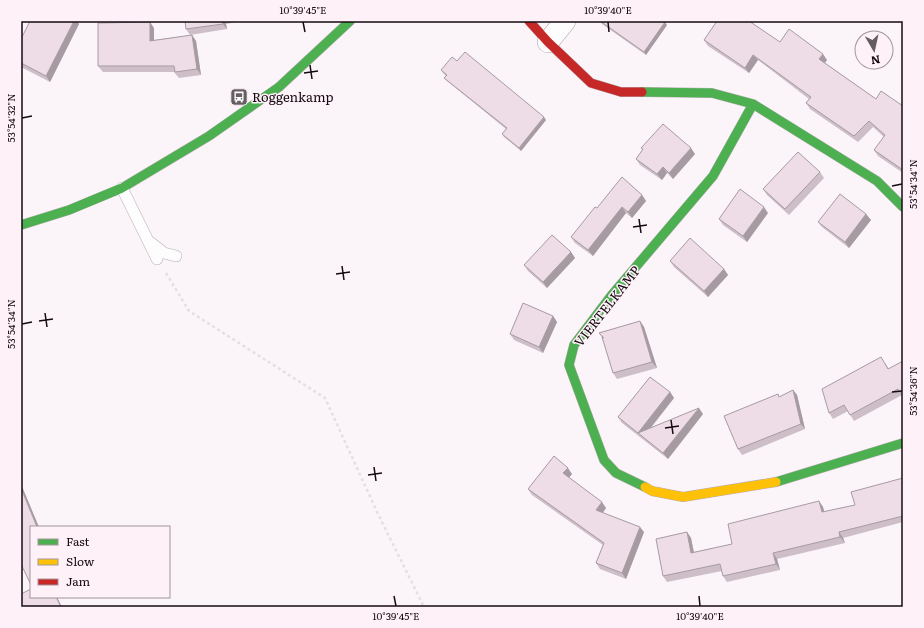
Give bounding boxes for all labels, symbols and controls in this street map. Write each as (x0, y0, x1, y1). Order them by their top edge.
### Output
text: 10°39'45"E (280, 2, 326, 17)
text: 10°39'40"E (584, 2, 632, 17)
north arrow (854, 30, 894, 70)
text: N (870, 52, 882, 69)
bus stop icon: Roggenkamp (229, 87, 249, 107)
place label: Roggenkamp (252, 87, 333, 106)
text: 53°54'32"N (3, 93, 18, 143)
text: 53°54'34"N (905, 159, 920, 209)
street label: VIERTELKAMP (569, 261, 644, 350)
text: 53°54'34"N (3, 299, 18, 349)
text: 53°54'36"N (905, 366, 920, 416)
legend (30, 526, 170, 598)
text: Fast (66, 532, 90, 550)
text: Slow (66, 552, 95, 570)
text: Jam (66, 572, 91, 590)
text: 10°39'45"E (373, 608, 419, 623)
text: 10°39'40"E (676, 608, 724, 623)

